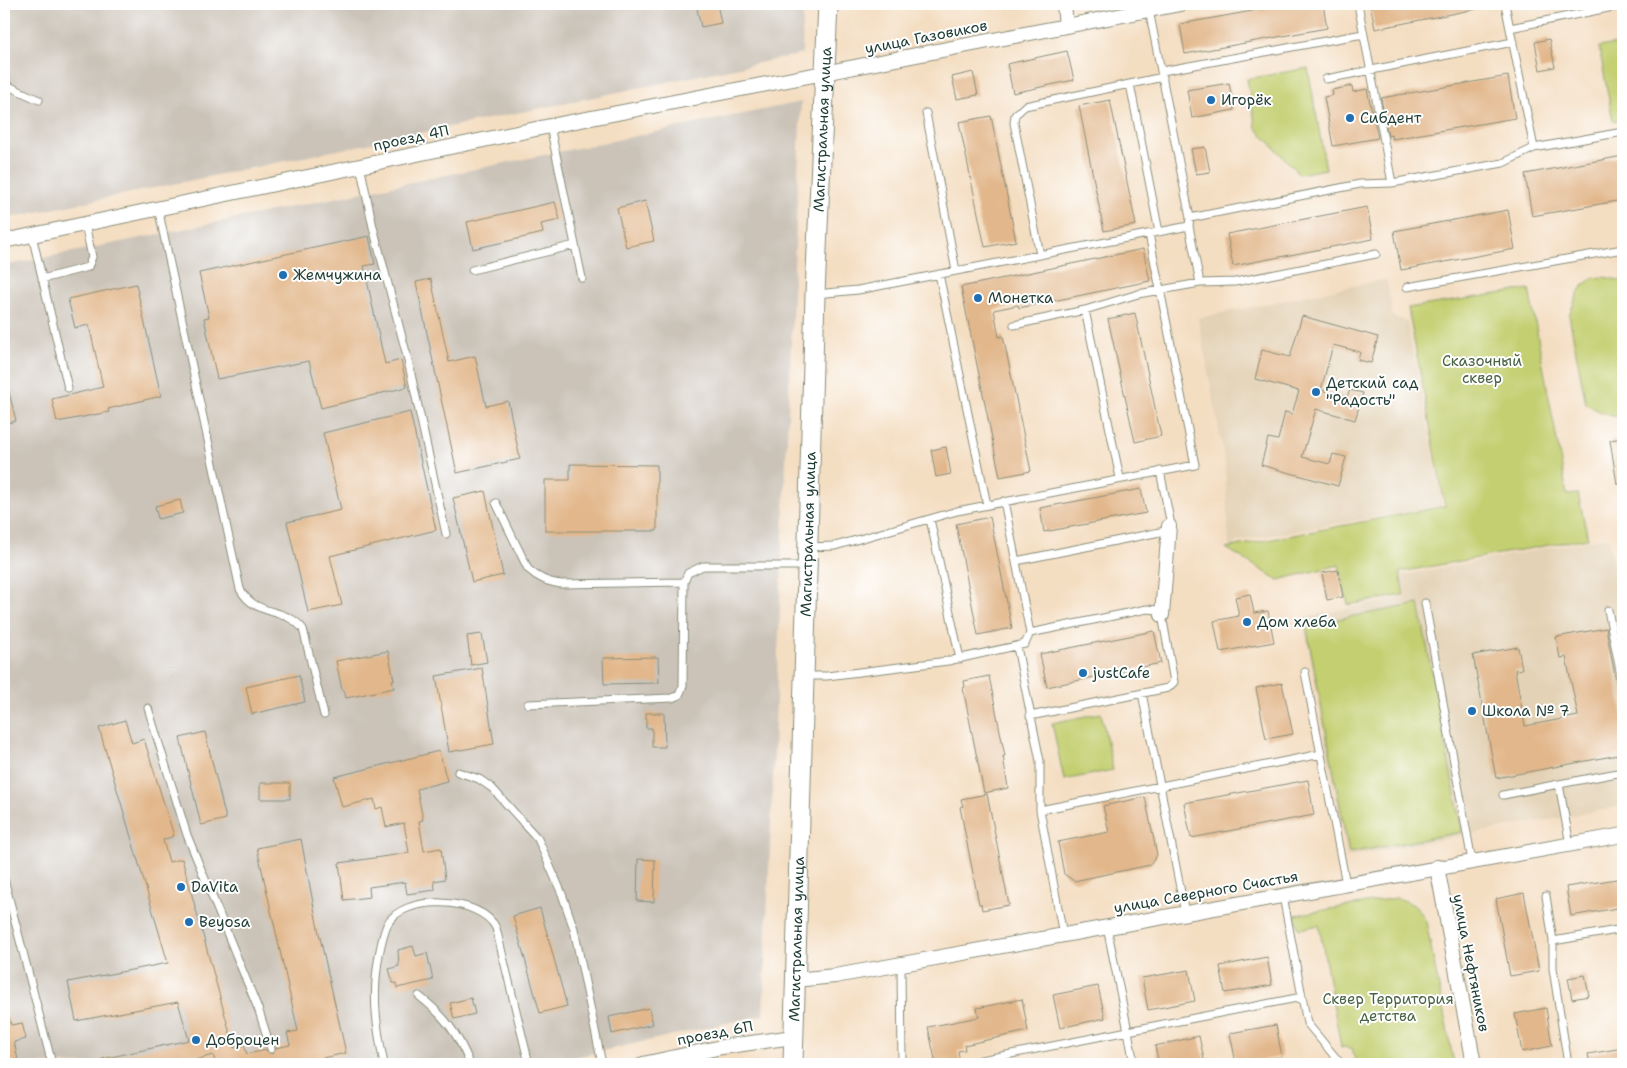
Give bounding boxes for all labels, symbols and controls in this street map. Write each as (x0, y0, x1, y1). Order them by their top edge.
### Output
street label: улица Газовиков (863, 15, 989, 59)
street label: Магистральная улица (809, 46, 836, 212)
place label: Игорёк (1221, 90, 1272, 110)
marker: Игорёк (1205, 94, 1217, 106)
place label: Сибдент (1360, 108, 1422, 128)
marker: Сибдент (1344, 112, 1356, 124)
street label: проезд 4П (371, 120, 451, 156)
place label: Жемчужина (293, 265, 382, 285)
marker: Жемчужина (277, 269, 289, 281)
place label: Монетка (988, 288, 1054, 308)
marker: Монетка (972, 292, 984, 304)
park label: Сказочный сквер (1442, 351, 1522, 388)
place label: Детский сад "Радость" (1326, 373, 1419, 410)
marker: Детский сад "Радость" (1310, 386, 1322, 398)
street label: Магистральная улица (796, 451, 821, 617)
place label: Дом хлеба (1257, 612, 1337, 632)
marker: Дом хлеба (1241, 616, 1253, 628)
place label: justCafe (1092, 663, 1150, 683)
marker: justCafe (1077, 667, 1089, 679)
place label: Школа № 7 (1482, 701, 1569, 721)
marker: Школа № 7 (1466, 705, 1478, 717)
street label: Магистральная улица (784, 856, 809, 1022)
street label: улица Северного Счастья (1112, 866, 1300, 918)
place label: DaVita (191, 877, 239, 897)
marker: DaVita (175, 881, 187, 893)
street label: улица Нефтяников (1448, 892, 1494, 1034)
place label: Beyosa (199, 912, 251, 932)
marker: Beyosa (183, 916, 195, 928)
park label: Сквер Территория детства (1322, 989, 1454, 1026)
street label: проезд 6П (675, 1016, 755, 1050)
place label: Доброцен (206, 1030, 279, 1050)
marker: Доброцен (190, 1034, 202, 1046)

